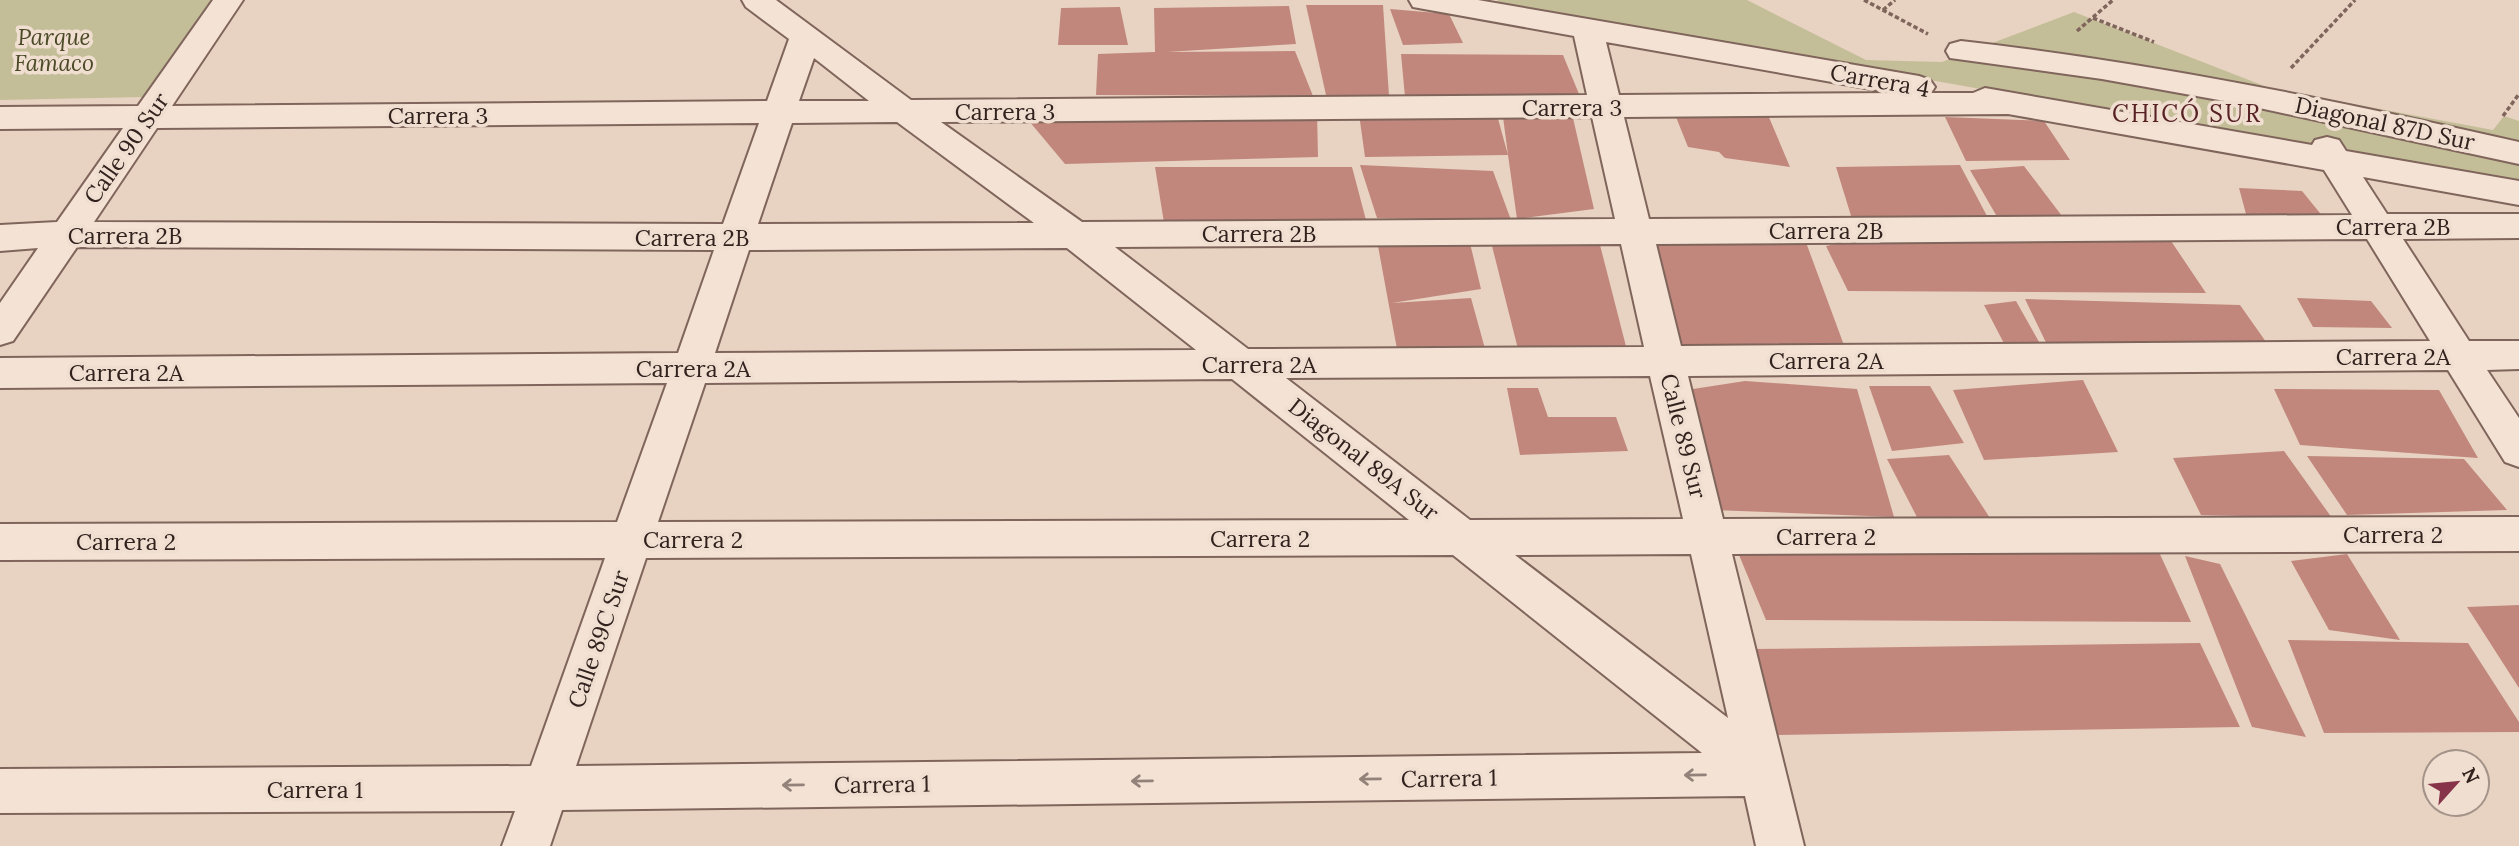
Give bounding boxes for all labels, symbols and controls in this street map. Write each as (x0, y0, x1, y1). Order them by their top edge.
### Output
park label: Parque Famaco (14, 22, 94, 77)
street label: Carrera 4 (1828, 57, 1932, 103)
street label: Calle 90 Sur (77, 87, 175, 209)
street label: Diagonal 87D Sur (2293, 90, 2478, 156)
street label: Carrera 3 (1522, 93, 1622, 122)
street label: Carrera 3 (955, 97, 1055, 126)
district label: CHICÓ SUR (2112, 98, 2262, 129)
street label: Carrera 3 (388, 101, 488, 130)
street label: Carrera 2B (2336, 212, 2450, 241)
street label: Carrera 2B (1769, 216, 1883, 245)
street label: Carrera 2B (1202, 219, 1316, 248)
street label: Carrera 2B (68, 221, 182, 250)
street label: Carrera 2B (635, 223, 749, 252)
street label: Carrera 2A (2336, 342, 2451, 371)
street label: Carrera 2A (1769, 346, 1884, 375)
street label: Carrera 2A (1202, 350, 1317, 379)
street label: Carrera 2A (636, 354, 751, 383)
street label: Carrera 2A (69, 358, 184, 387)
street label: Calle 89 Sur (1654, 371, 1714, 501)
street label: Diagonal 89A Sur (1283, 391, 1445, 527)
street label: Carrera 2 (2343, 520, 2443, 549)
street label: Carrera 2 (1776, 522, 1876, 551)
street label: Carrera 2 (1210, 524, 1310, 553)
street label: Carrera 2 (643, 525, 743, 554)
street label: Carrera 2 (76, 527, 176, 556)
street label: Calle 89C Sur (561, 566, 635, 712)
north arrow (2421, 748, 2491, 818)
street label: Carrera 1 (1401, 763, 1497, 793)
text: N (2457, 763, 2485, 788)
one-way arrow (1684, 768, 1707, 782)
street label: Carrera 1 (834, 769, 930, 799)
one-way arrow (1359, 772, 1382, 786)
street label: Carrera 1 (267, 775, 363, 804)
one-way arrow (1131, 775, 1154, 788)
one-way arrow (781, 779, 804, 792)

